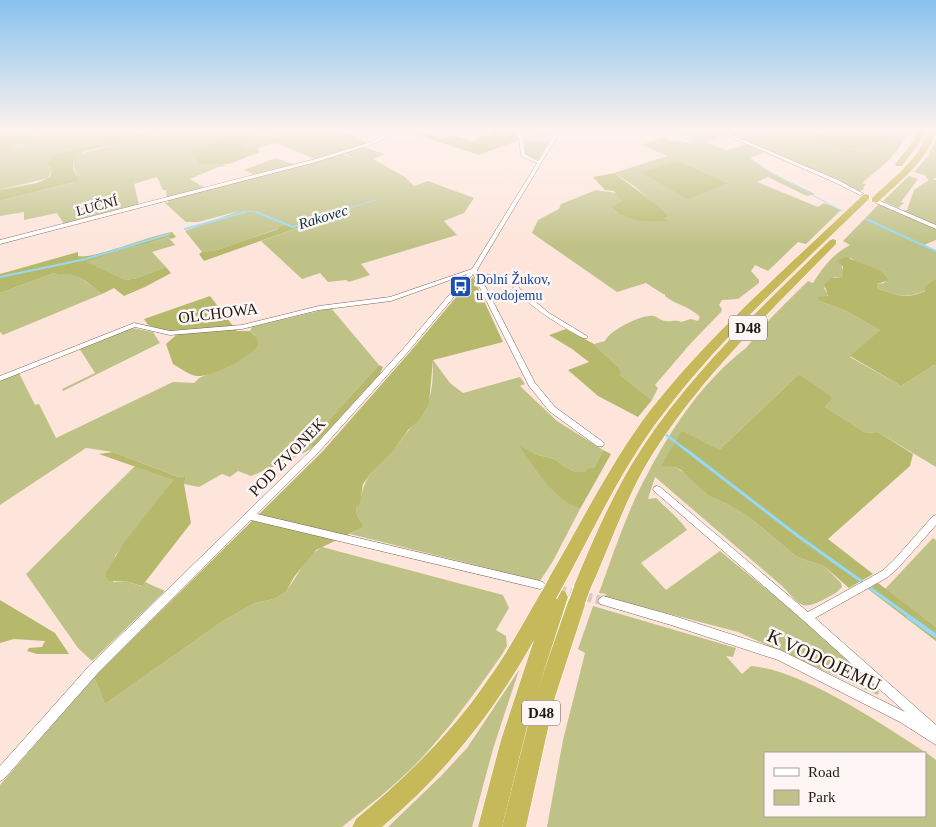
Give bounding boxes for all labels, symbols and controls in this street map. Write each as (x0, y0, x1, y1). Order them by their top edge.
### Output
street label: LUČNÍ (74, 192, 120, 219)
water label: Rakovec (295, 202, 350, 232)
place label: Dolní Žukov, u vodojemu (476, 271, 551, 303)
bus stop icon: Dolní Žukov, u vodojemu (448, 275, 472, 299)
street label: OLCHOWA (177, 300, 259, 326)
road number: D48 (729, 316, 767, 340)
street label: POD ZVONEK (246, 414, 329, 500)
street label: K VODOJEMU (764, 625, 884, 696)
road number: D48 (522, 700, 560, 726)
legend (764, 752, 926, 817)
text: Road (808, 764, 840, 780)
text: Park (808, 789, 836, 805)

